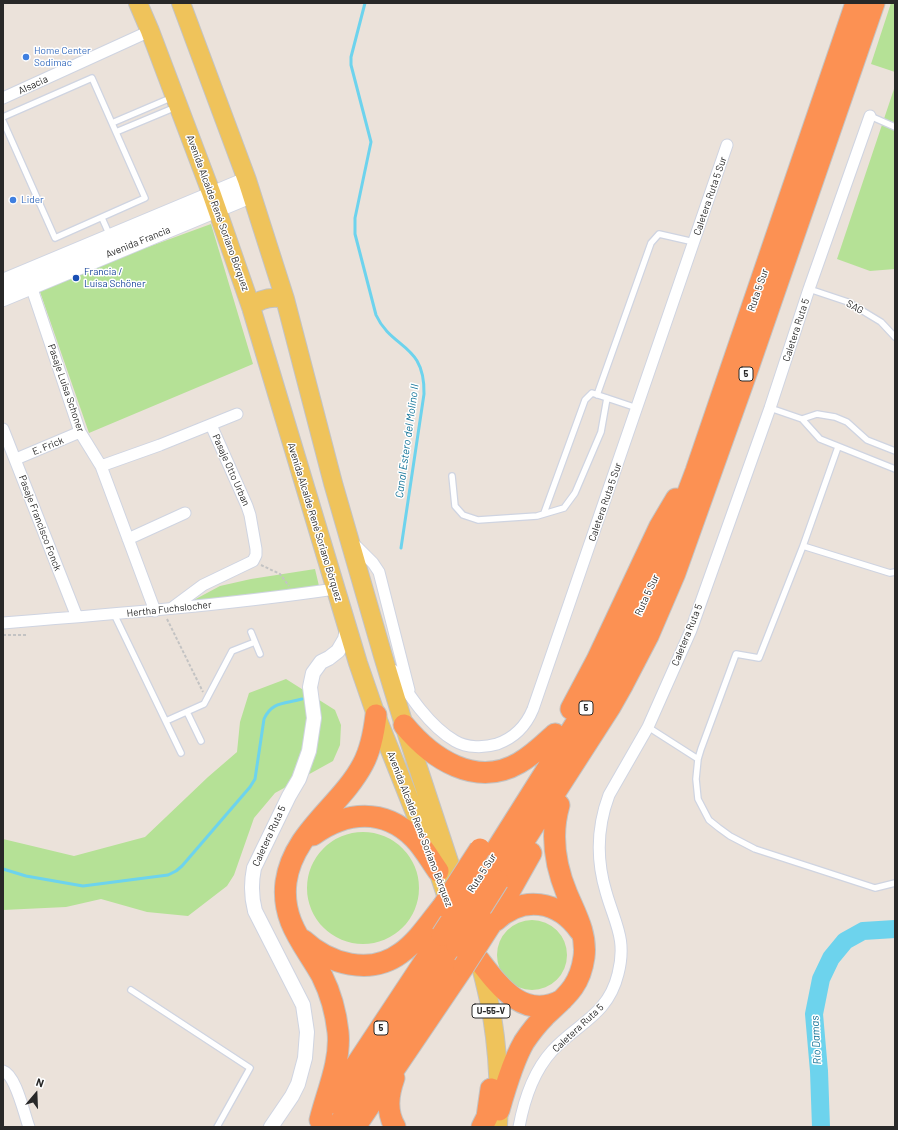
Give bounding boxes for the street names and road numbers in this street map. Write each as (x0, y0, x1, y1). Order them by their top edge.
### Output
street label: Alsacia (16, 73, 50, 97)
street label: Avenida Alcalde René Soriano Bórquez (184, 133, 252, 293)
street label: Caletera Ruta 5 Sur (691, 155, 729, 237)
street label: Avenida Francia (104, 224, 172, 260)
street label: Ruta 5 Sur (745, 267, 771, 313)
street label: Caletera Ruta 5 (780, 297, 812, 363)
street label: SAG (844, 297, 866, 317)
street label: Pasaje Luisa Schoner (45, 342, 87, 434)
road number: 5 (739, 367, 753, 381)
street label: Pasaje Otto Urban (210, 432, 252, 508)
street label: E. Frick (31, 434, 65, 458)
street label: Avenida Alcalde René Soriano Bórquez (285, 441, 345, 603)
street label: Caletera Ruta 5 Sur (586, 461, 624, 543)
street label: Pasaje Francisco Fonck (16, 473, 64, 573)
street label: Ruta 5 Sur (632, 572, 662, 618)
street label: Hertha Fuchslocher (126, 599, 212, 619)
street label: Caletera Ruta 5 (669, 602, 705, 668)
road number: 5 (579, 701, 593, 715)
street label: Avenida Alcalde René Soriano Bórquez (385, 750, 455, 908)
street label: Caletera Ruta 5 (250, 804, 288, 868)
street label: Ruta 5 Sur (465, 851, 499, 895)
street label: Caletera Ruta 5 (550, 1001, 606, 1055)
road number: U-55-V (472, 1004, 510, 1018)
road number: 5 (374, 1021, 388, 1035)

